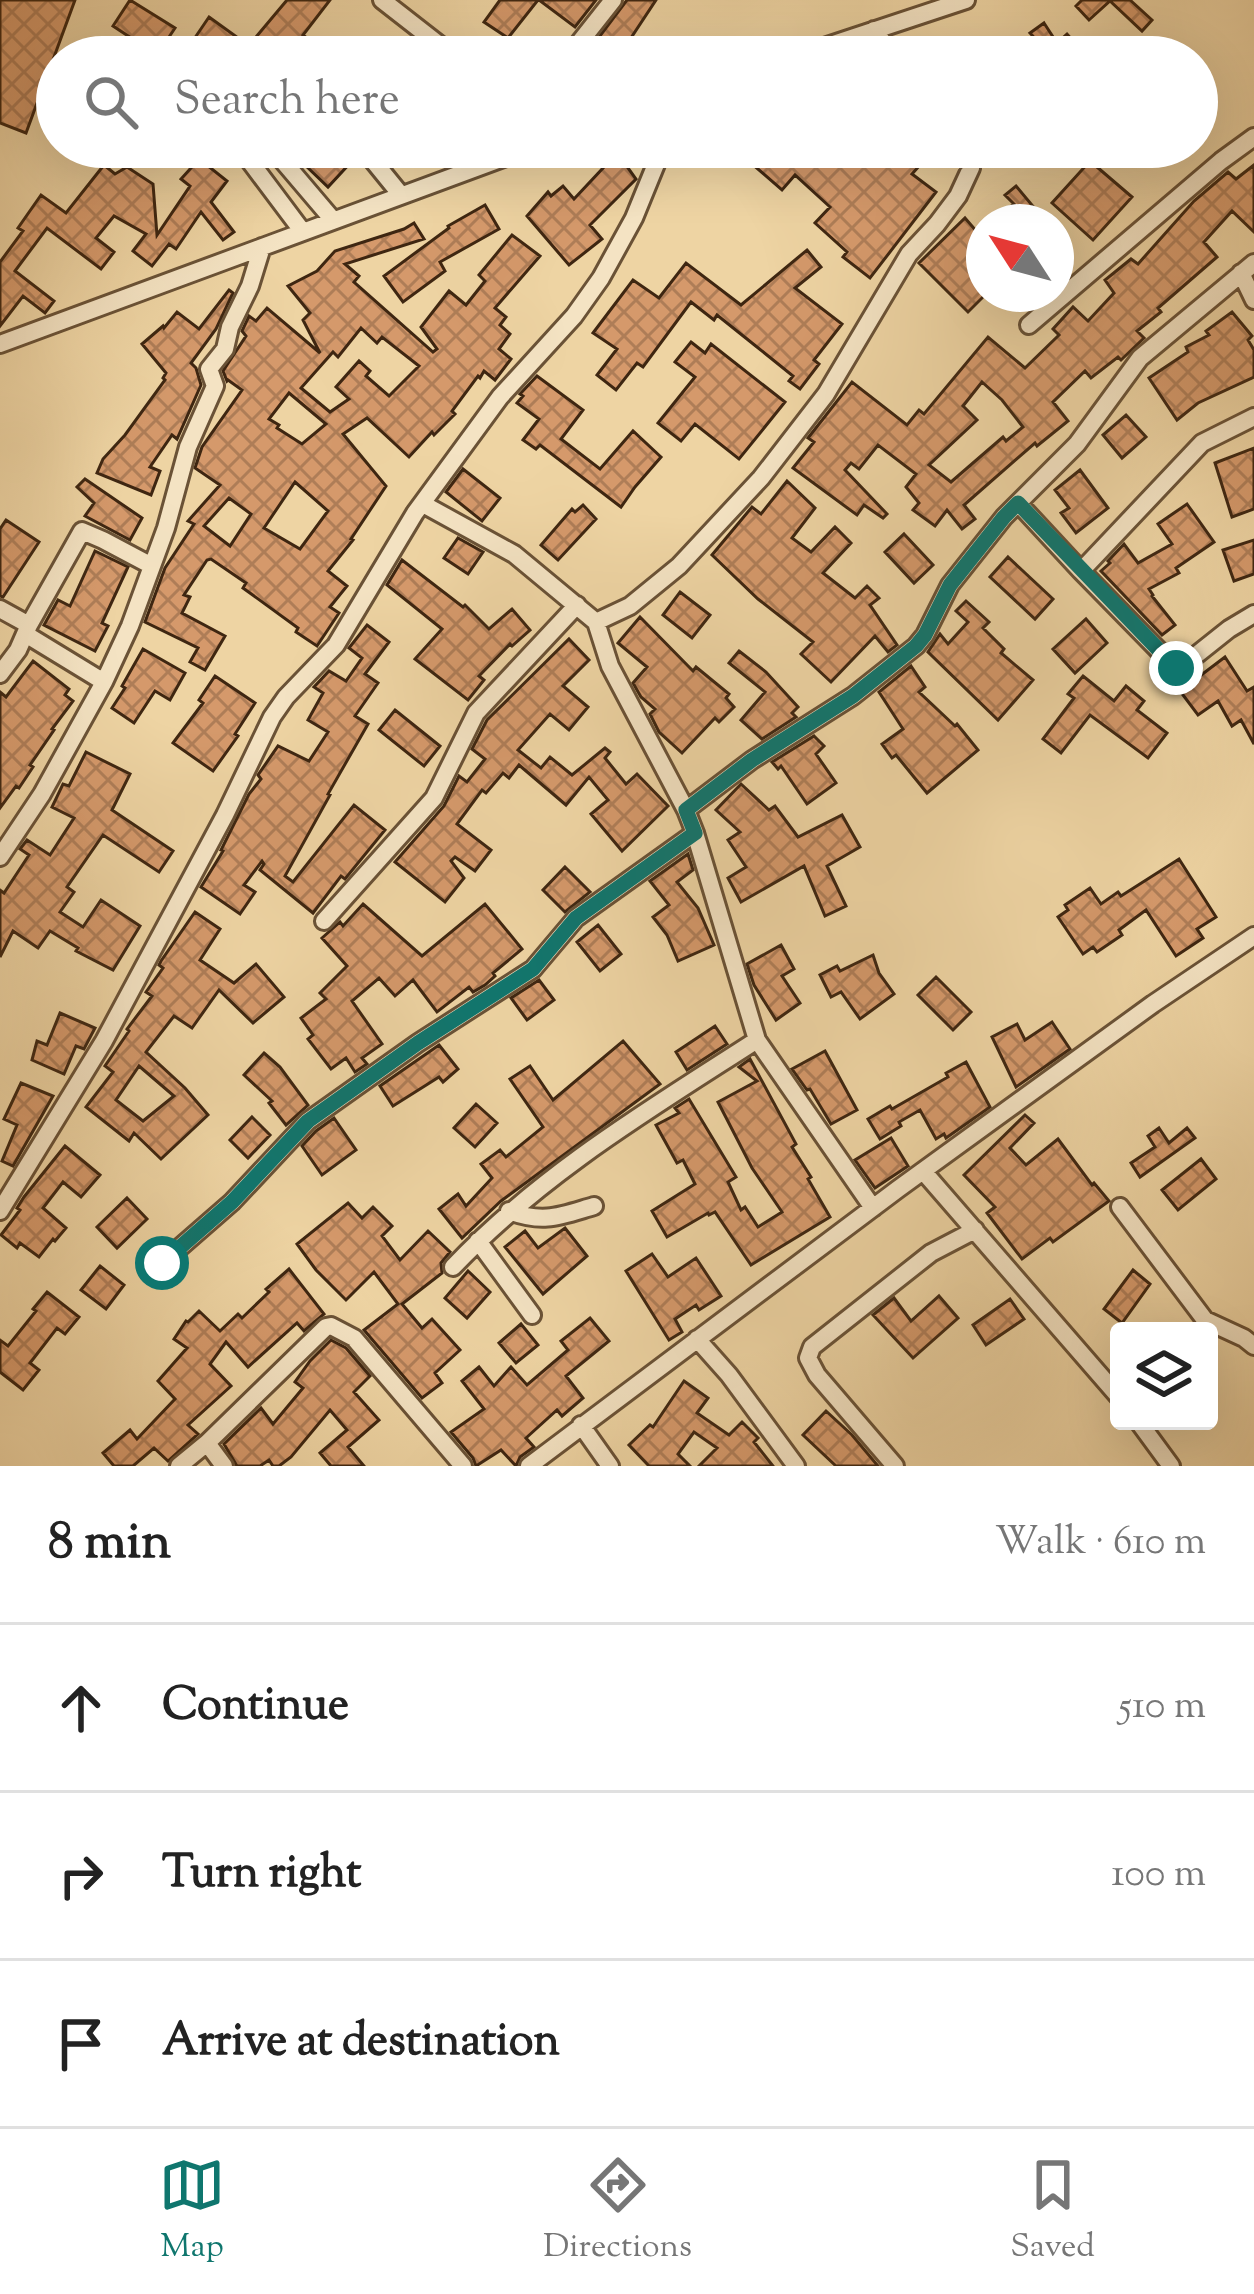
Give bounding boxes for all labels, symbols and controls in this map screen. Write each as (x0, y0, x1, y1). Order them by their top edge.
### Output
search box (36, 36, 1218, 168)
icon: search (78, 69, 144, 135)
text: Search here (174, 70, 400, 135)
north arrow (966, 204, 1074, 312)
route end (1149, 641, 1203, 695)
route start (135, 1236, 189, 1290)
map controls (1110, 1322, 1218, 1430)
button: layers (1110, 1322, 1218, 1430)
text: 8 min (48, 1508, 171, 1581)
text: Walk · 610 m (995, 1516, 1206, 1572)
icon: ahead (48, 1675, 114, 1741)
text: Continue (162, 1675, 349, 1740)
text: 510 m (1119, 1680, 1206, 1736)
icon: right (48, 1843, 114, 1909)
text: Turn right (162, 1843, 361, 1908)
text: 100 m (1111, 1848, 1206, 1904)
icon: arrive (48, 2011, 114, 2077)
text: Arrive at destination (162, 2011, 560, 2076)
tab: Map (159, 2152, 225, 2272)
tab: Directions (543, 2152, 692, 2272)
tab: Saved (1010, 2152, 1095, 2272)

